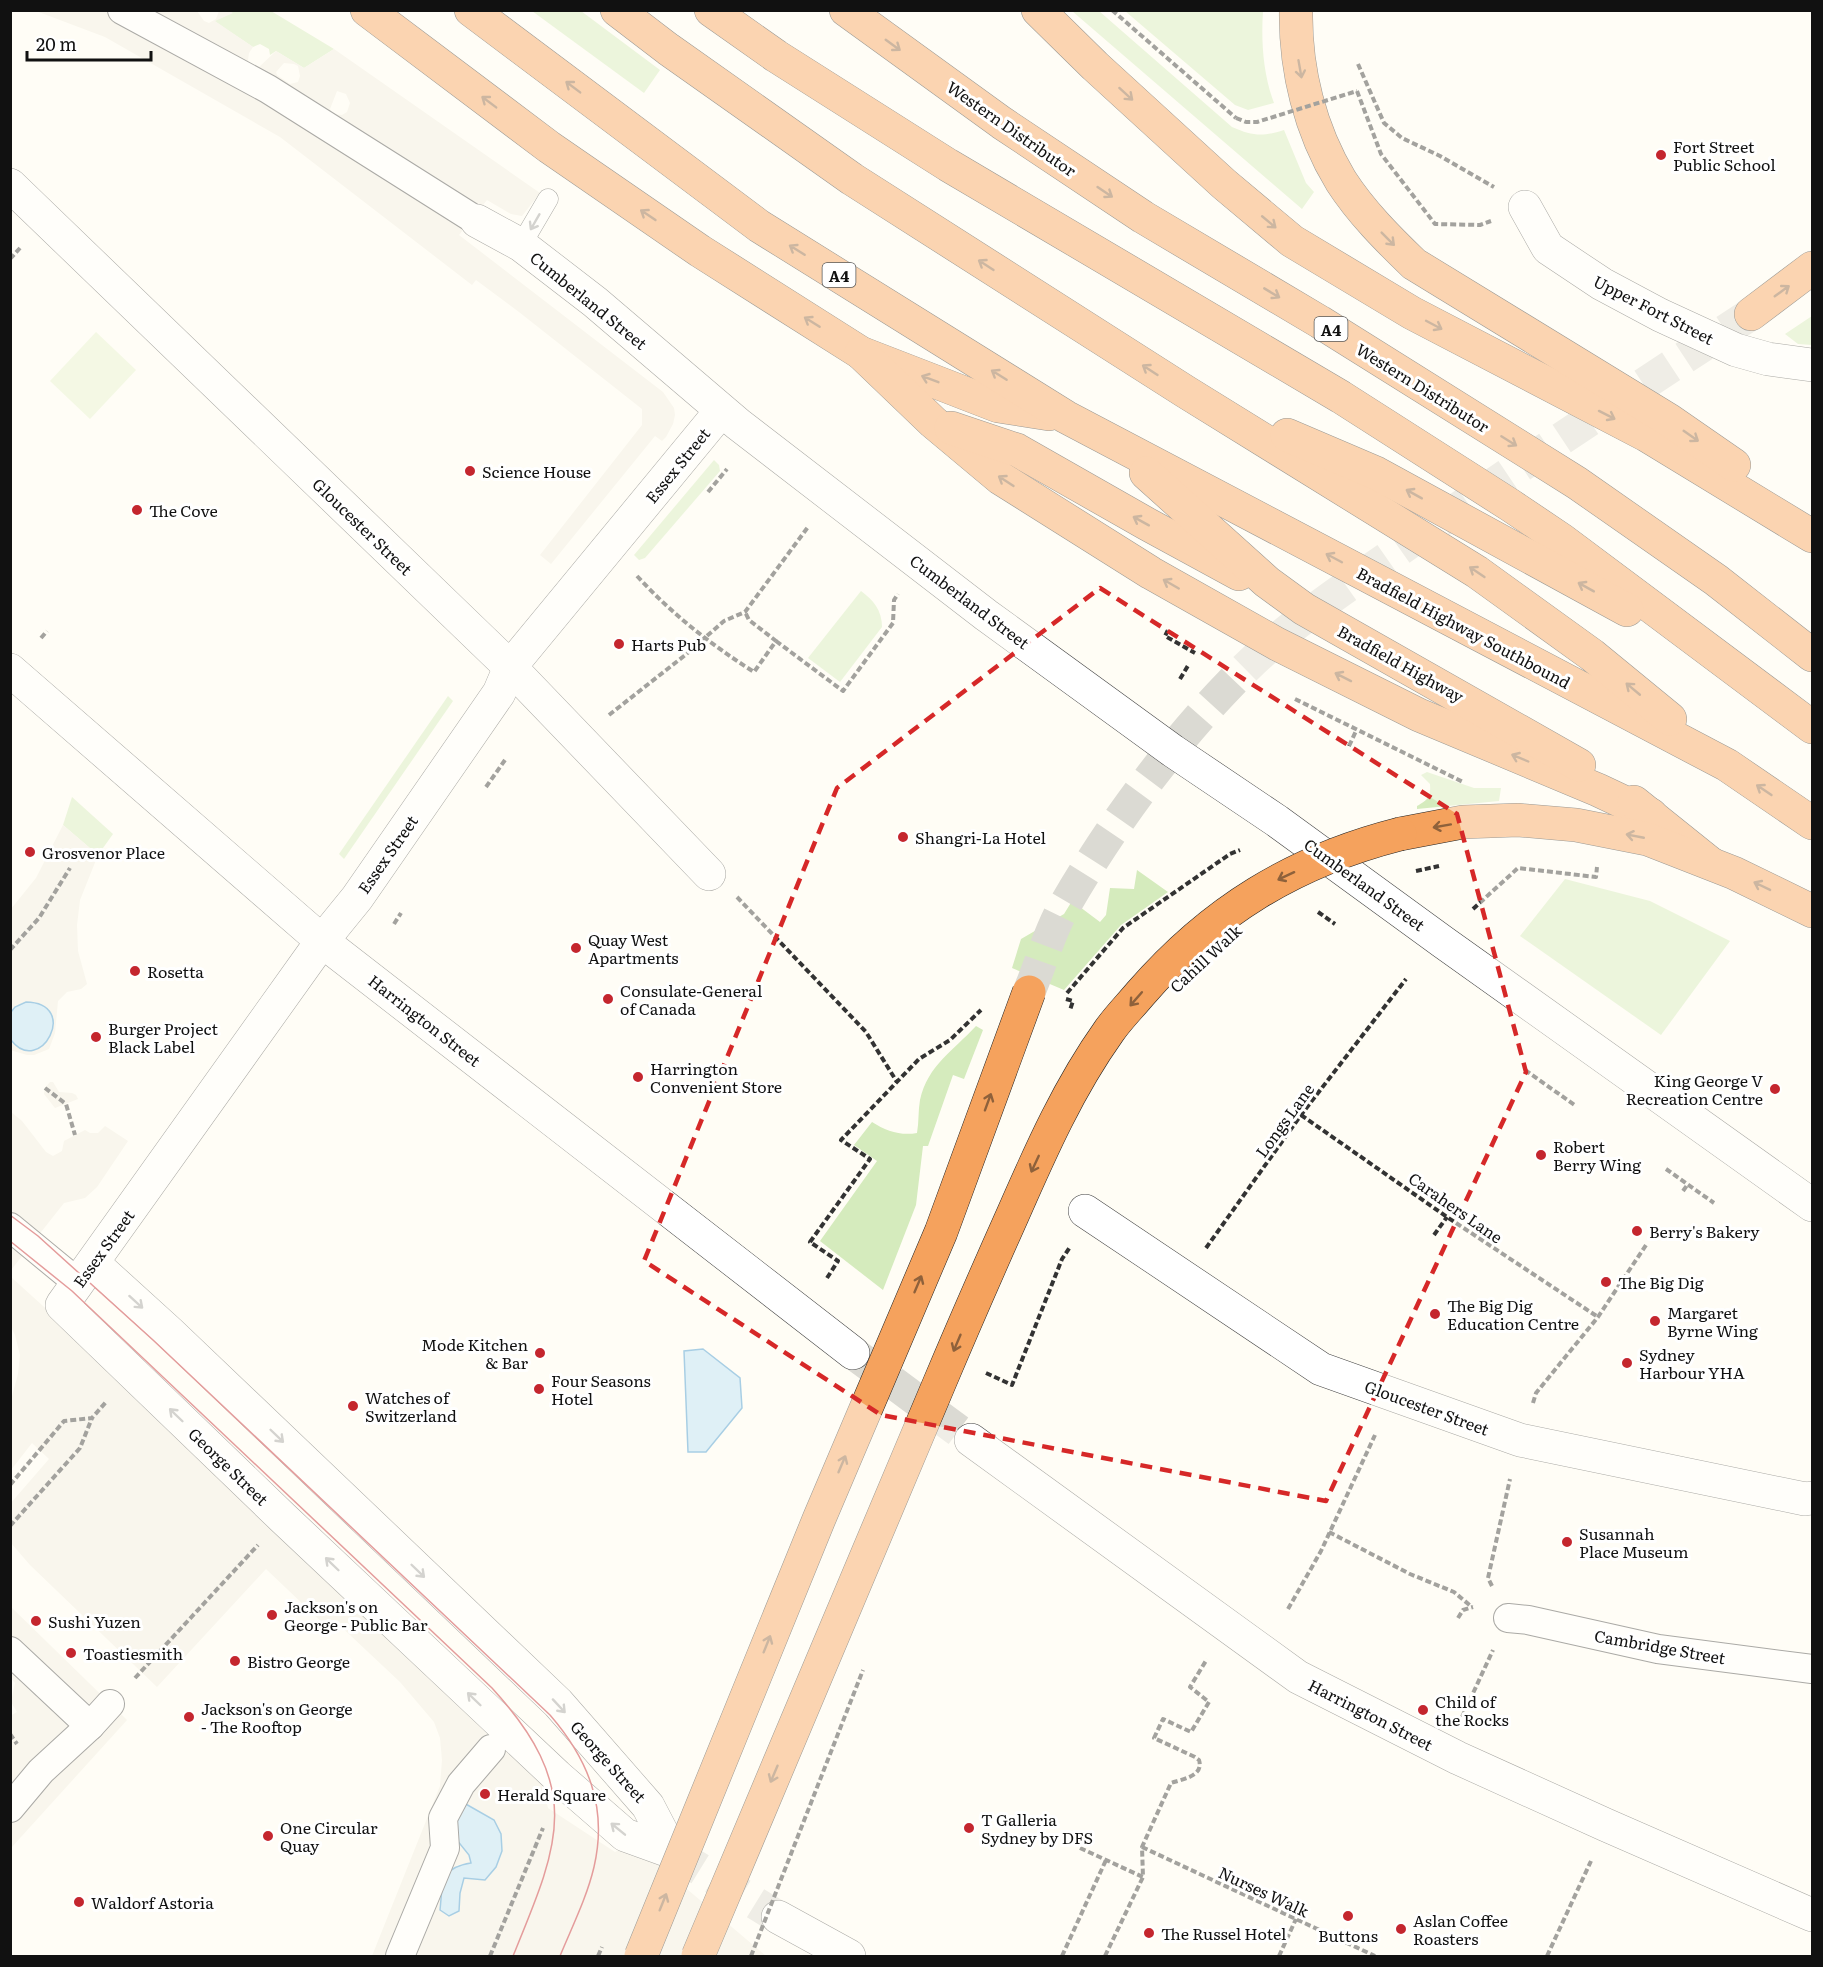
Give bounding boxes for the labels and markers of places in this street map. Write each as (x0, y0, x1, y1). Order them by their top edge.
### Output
place label: Fort Street Public School (1673, 134, 1776, 176)
marker: Fort Street Public School (1654, 148, 1668, 162)
place label: Science House (482, 459, 591, 483)
marker: Science House (463, 464, 477, 478)
place label: The Cove (149, 498, 218, 522)
marker: The Cove (130, 503, 144, 517)
place label: Harts Pub (631, 632, 706, 656)
marker: Harts Pub (612, 637, 626, 651)
place label: Shangri-La Hotel (915, 825, 1046, 849)
marker: Shangri-La Hotel (896, 830, 910, 844)
place label: Grosvenor Place (42, 840, 165, 864)
marker: Grosvenor Place (23, 845, 37, 859)
place label: Quay West Apartments (588, 927, 679, 969)
marker: Quay West Apartments (569, 941, 583, 955)
place label: Rosetta (147, 959, 204, 983)
marker: Rosetta (128, 964, 142, 978)
place label: Consulate-General of Canada (620, 978, 762, 1020)
marker: Consulate-General of Canada (601, 992, 615, 1006)
place label: Burger Project Black Label (108, 1016, 218, 1058)
marker: Burger Project Black Label (89, 1030, 103, 1044)
place label: Harrington Convenient Store (650, 1056, 782, 1098)
place label: King George V Recreation Centre (1626, 1068, 1763, 1110)
marker: Harrington Convenient Store (631, 1070, 645, 1084)
marker: King George V Recreation Centre (1768, 1082, 1782, 1096)
place label: Robert Berry Wing (1553, 1134, 1641, 1176)
marker: Robert Berry Wing (1534, 1148, 1548, 1162)
place label: Berry's Bakery (1649, 1219, 1760, 1243)
marker: Berry's Bakery (1630, 1224, 1644, 1238)
place label: The Big Dig (1618, 1270, 1704, 1294)
marker: The Big Dig (1599, 1275, 1613, 1289)
place label: The Big Dig Education Centre (1447, 1293, 1579, 1335)
place label: Margaret Byrne Wing (1667, 1300, 1758, 1342)
marker: The Big Dig Education Centre (1428, 1307, 1442, 1321)
marker: Margaret Byrne Wing (1648, 1314, 1662, 1328)
place label: Mode Kitchen & Bar (421, 1332, 528, 1374)
place label: Sydney Harbour YHA (1639, 1342, 1745, 1384)
marker: Mode Kitchen & Bar (533, 1346, 547, 1360)
marker: Sydney Harbour YHA (1620, 1356, 1634, 1370)
place label: Four Seasons Hotel (551, 1368, 651, 1410)
marker: Four Seasons Hotel (532, 1382, 546, 1396)
place label: Watches of Switzerland (365, 1385, 457, 1427)
marker: Watches of Switzerland (346, 1399, 360, 1413)
place label: Susannah Place Museum (1579, 1521, 1689, 1563)
marker: Susannah Place Museum (1560, 1535, 1574, 1549)
place label: Jackson's on George - Public Bar (284, 1594, 428, 1636)
marker: Jackson's on George - Public Bar (265, 1608, 279, 1622)
place label: Sushi Yuzen (48, 1609, 141, 1633)
marker: Sushi Yuzen (29, 1614, 43, 1628)
place label: Toastiesmith (83, 1641, 184, 1665)
marker: Toastiesmith (64, 1646, 78, 1660)
place label: Bistro George (247, 1649, 350, 1673)
marker: Bistro George (228, 1654, 242, 1668)
place label: Child of the Rocks (1435, 1689, 1509, 1731)
place label: Jackson's on George - The Rooftop (201, 1696, 353, 1738)
marker: Child of the Rocks (1416, 1703, 1430, 1717)
marker: Jackson's on George - The Rooftop (182, 1710, 196, 1724)
place label: Herald Square (497, 1782, 606, 1806)
marker: Herald Square (478, 1787, 492, 1801)
place label: T Galleria Sydney by DFS (981, 1807, 1093, 1849)
place label: One Circular Quay (280, 1815, 378, 1857)
marker: T Galleria Sydney by DFS (962, 1821, 976, 1835)
marker: One Circular Quay (261, 1829, 275, 1843)
place label: Waldorf Astoria (91, 1890, 214, 1914)
marker: Waldorf Astoria (72, 1895, 86, 1909)
place label: Aslan Coffee Roasters (1413, 1908, 1508, 1950)
marker: Buttons (1341, 1909, 1355, 1923)
place label: The Russel Hotel (1161, 1921, 1286, 1945)
marker: Aslan Coffee Roasters (1394, 1922, 1408, 1936)
place label: Buttons (1318, 1923, 1378, 1947)
marker: The Russel Hotel (1142, 1926, 1156, 1940)

